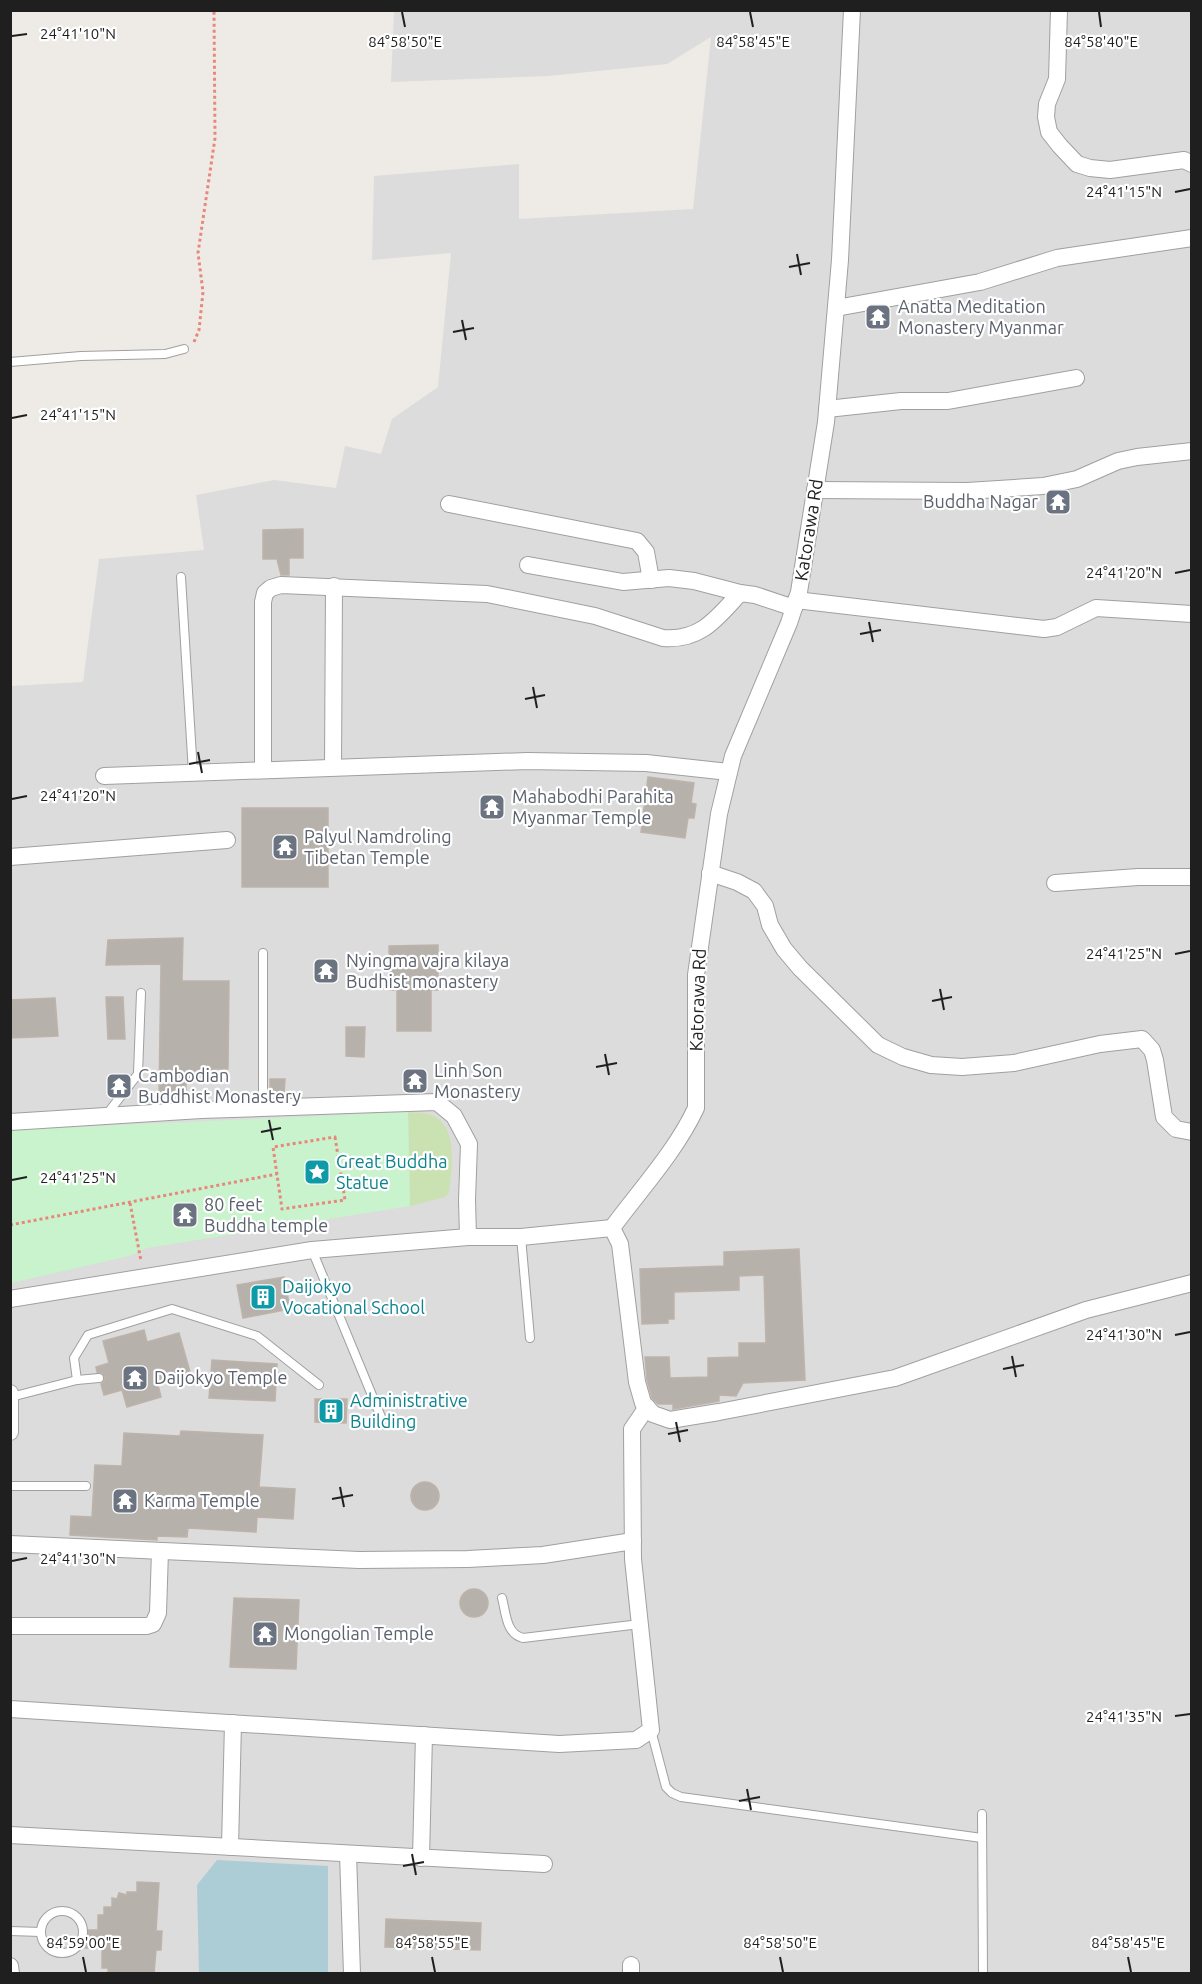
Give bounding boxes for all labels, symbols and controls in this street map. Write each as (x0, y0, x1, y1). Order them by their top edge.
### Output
text: 24°41'10"N (40, 25, 116, 42)
text: 84°58'50"E (368, 33, 442, 50)
text: 84°58'45"E (716, 33, 790, 50)
text: 84°58'40"E (1064, 33, 1138, 50)
text: 24°41'15"N (1086, 183, 1162, 200)
place label: Anatta Meditation Monastery Myanmar (898, 296, 1064, 337)
temple icon: Anatta Meditation Monastery Myanmar (863, 302, 893, 332)
text: 24°41'15"N (40, 406, 116, 423)
street label: Katorawa Rd (790, 477, 826, 582)
temple icon: Buddha Nagar (1043, 487, 1073, 517)
place label: Buddha Nagar (923, 491, 1038, 511)
text: 24°41'20"N (1086, 564, 1162, 581)
place label: Mahabodhi Parahita Myanmar Temple (512, 786, 674, 827)
text: 24°41'20"N (40, 787, 116, 804)
temple icon: Mahabodhi Parahita Myanmar Temple (477, 792, 507, 822)
place label: Palyul Namdroling Tibetan Temple (304, 826, 452, 867)
temple icon: Palyul Namdroling Tibetan Temple (270, 832, 300, 862)
text: 24°41'25"N (1086, 945, 1162, 962)
street label: Katorawa Rd (685, 948, 709, 1052)
place label: Nyingma vajra kilaya Budhist monastery (346, 950, 509, 991)
temple icon: Nyingma vajra kilaya Budhist monastery (311, 956, 341, 986)
place label: Linh Son Monastery (434, 1060, 521, 1101)
place label: Cambodian Buddhist Monastery (138, 1065, 301, 1106)
temple icon: Linh Son Monastery (400, 1066, 430, 1096)
temple icon: Cambodian Buddhist Monastery (104, 1071, 134, 1101)
place label: Great Buddha Statue (336, 1151, 447, 1192)
place icon: Great Buddha Statue (302, 1157, 332, 1187)
text: 24°41'25"N (40, 1169, 116, 1186)
place label: 80 feet Buddha temple (204, 1194, 328, 1235)
temple icon: 80 feet Buddha temple (170, 1200, 200, 1230)
place label: Daijokyo Vocational School (282, 1276, 425, 1317)
building icon: Daijokyo Vocational School (248, 1282, 278, 1312)
text: 24°41'30"N (1086, 1326, 1162, 1343)
temple icon: Daijokyo Temple (120, 1363, 150, 1393)
place label: Daijokyo Temple (154, 1367, 287, 1387)
place label: Administrative Building (350, 1390, 468, 1431)
building icon: Administrative Building (316, 1396, 346, 1426)
temple icon: Karma Temple (110, 1486, 140, 1516)
place label: Karma Temple (144, 1490, 260, 1510)
text: 24°41'30"N (40, 1550, 116, 1567)
temple icon: Mongolian Temple (250, 1619, 280, 1649)
place label: Mongolian Temple (284, 1623, 434, 1643)
text: 24°41'35"N (1086, 1708, 1162, 1725)
text: 84°59'00"E (46, 1934, 120, 1951)
text: 84°58'55"E (395, 1934, 469, 1951)
text: 84°58'50"E (743, 1934, 817, 1951)
text: 84°58'45"E (1091, 1934, 1165, 1951)

